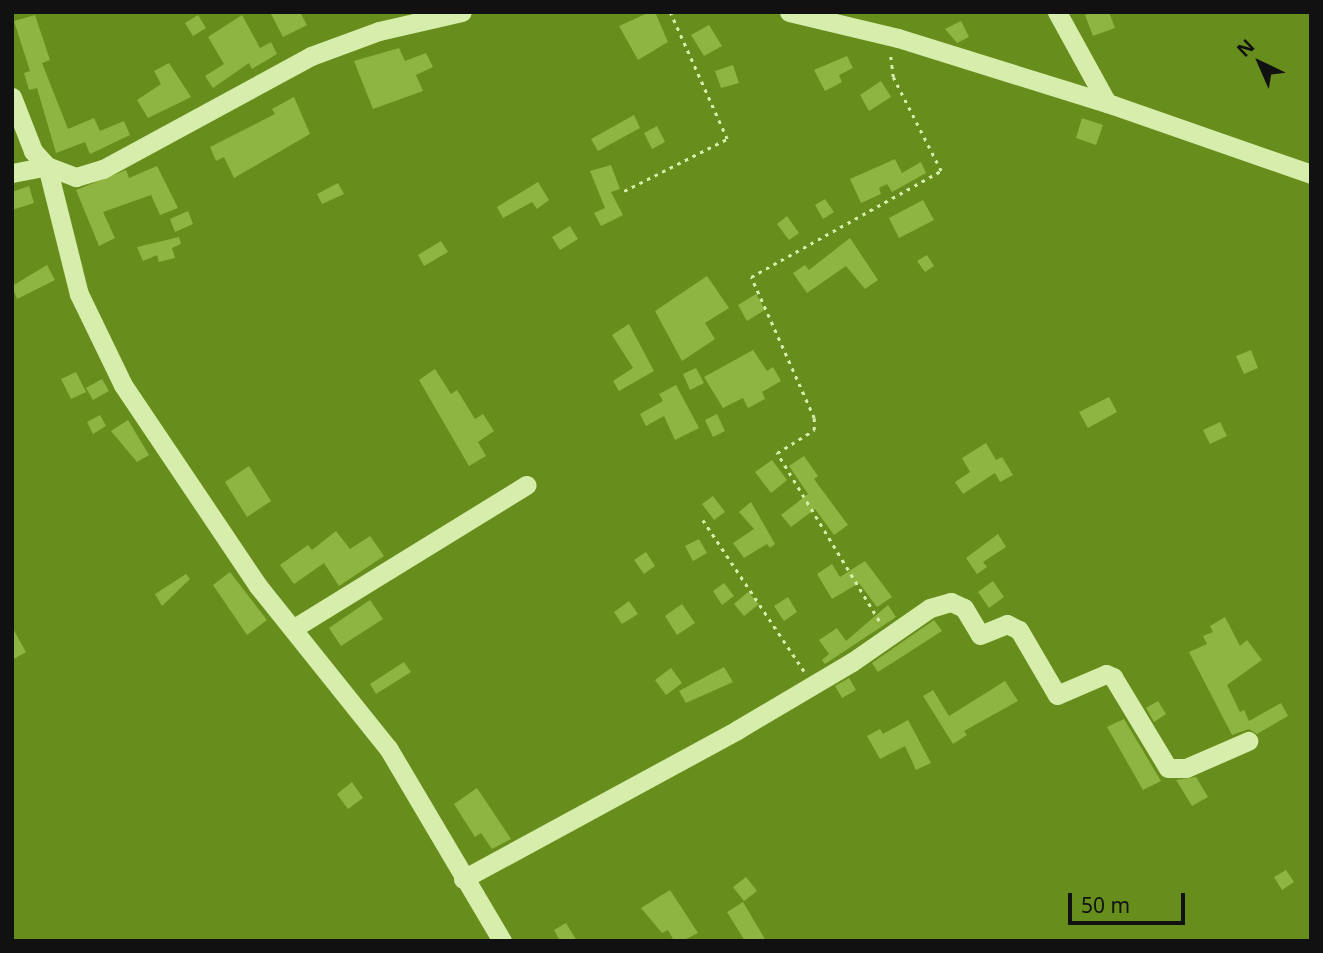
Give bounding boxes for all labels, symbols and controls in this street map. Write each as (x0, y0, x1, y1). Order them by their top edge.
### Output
north arrow (1225, 28, 1295, 98)
text: N (1231, 33, 1260, 63)
scale bar (1071, 880, 1188, 924)
text: 50 m (1081, 891, 1130, 919)

